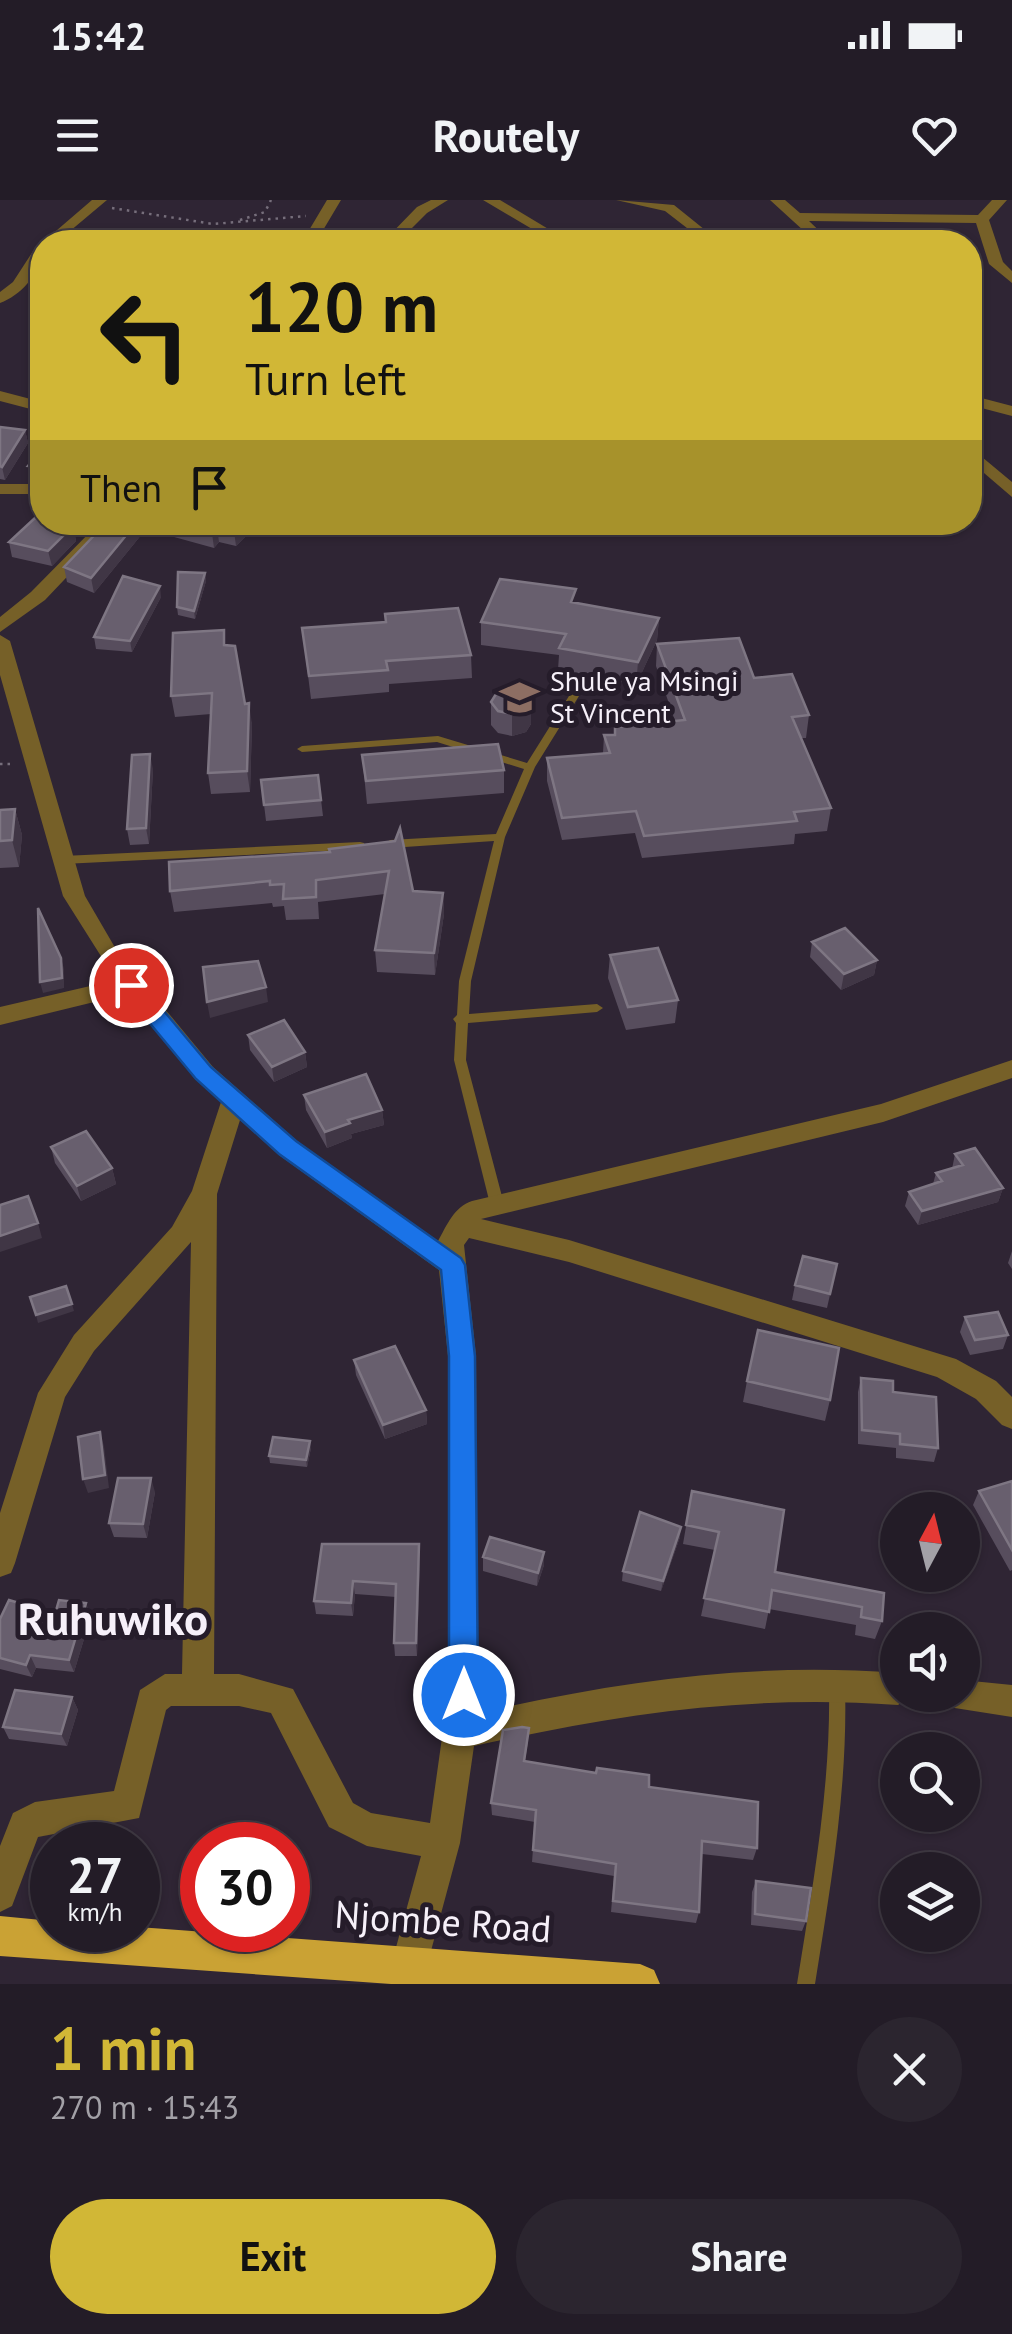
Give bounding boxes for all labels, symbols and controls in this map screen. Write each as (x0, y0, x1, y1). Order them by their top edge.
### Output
text: 15:42 (50, 11, 146, 60)
text: Routely (433, 106, 579, 164)
icon: menu (50, 108, 105, 163)
icon: heart (907, 108, 962, 163)
text: 120 m (245, 261, 438, 351)
icon: left (80, 270, 210, 400)
text: Turn left (245, 349, 406, 407)
icon: arrive (182, 460, 237, 515)
text: Then (80, 463, 162, 512)
place label: Shule ya Msingi St Vincent (550, 662, 738, 731)
school or university icon: Shule ya Msingi St Vincent (499, 676, 541, 718)
pin (89, 943, 174, 1028)
icon: arrive (104, 958, 159, 1013)
north arrow (880, 1492, 980, 1592)
map controls (880, 1492, 980, 1952)
district label: Ruhuwiko (18, 1589, 208, 1647)
button: sound (880, 1612, 980, 1712)
position arrow (412, 1643, 516, 1747)
button: search (880, 1732, 980, 1832)
speed limit sign: 30 (180, 1822, 310, 1952)
text: 27 (67, 1842, 123, 1907)
button: layers (880, 1852, 980, 1952)
street label: Njombe Road (333, 1888, 553, 1953)
text: km/h (68, 1896, 122, 1928)
text: 1 min (50, 2009, 196, 2087)
button: close (857, 2017, 962, 2122)
text: 270 m · 15:43 (50, 2086, 239, 2128)
button: Exit (50, 2199, 496, 2314)
button: Share (516, 2199, 962, 2314)

